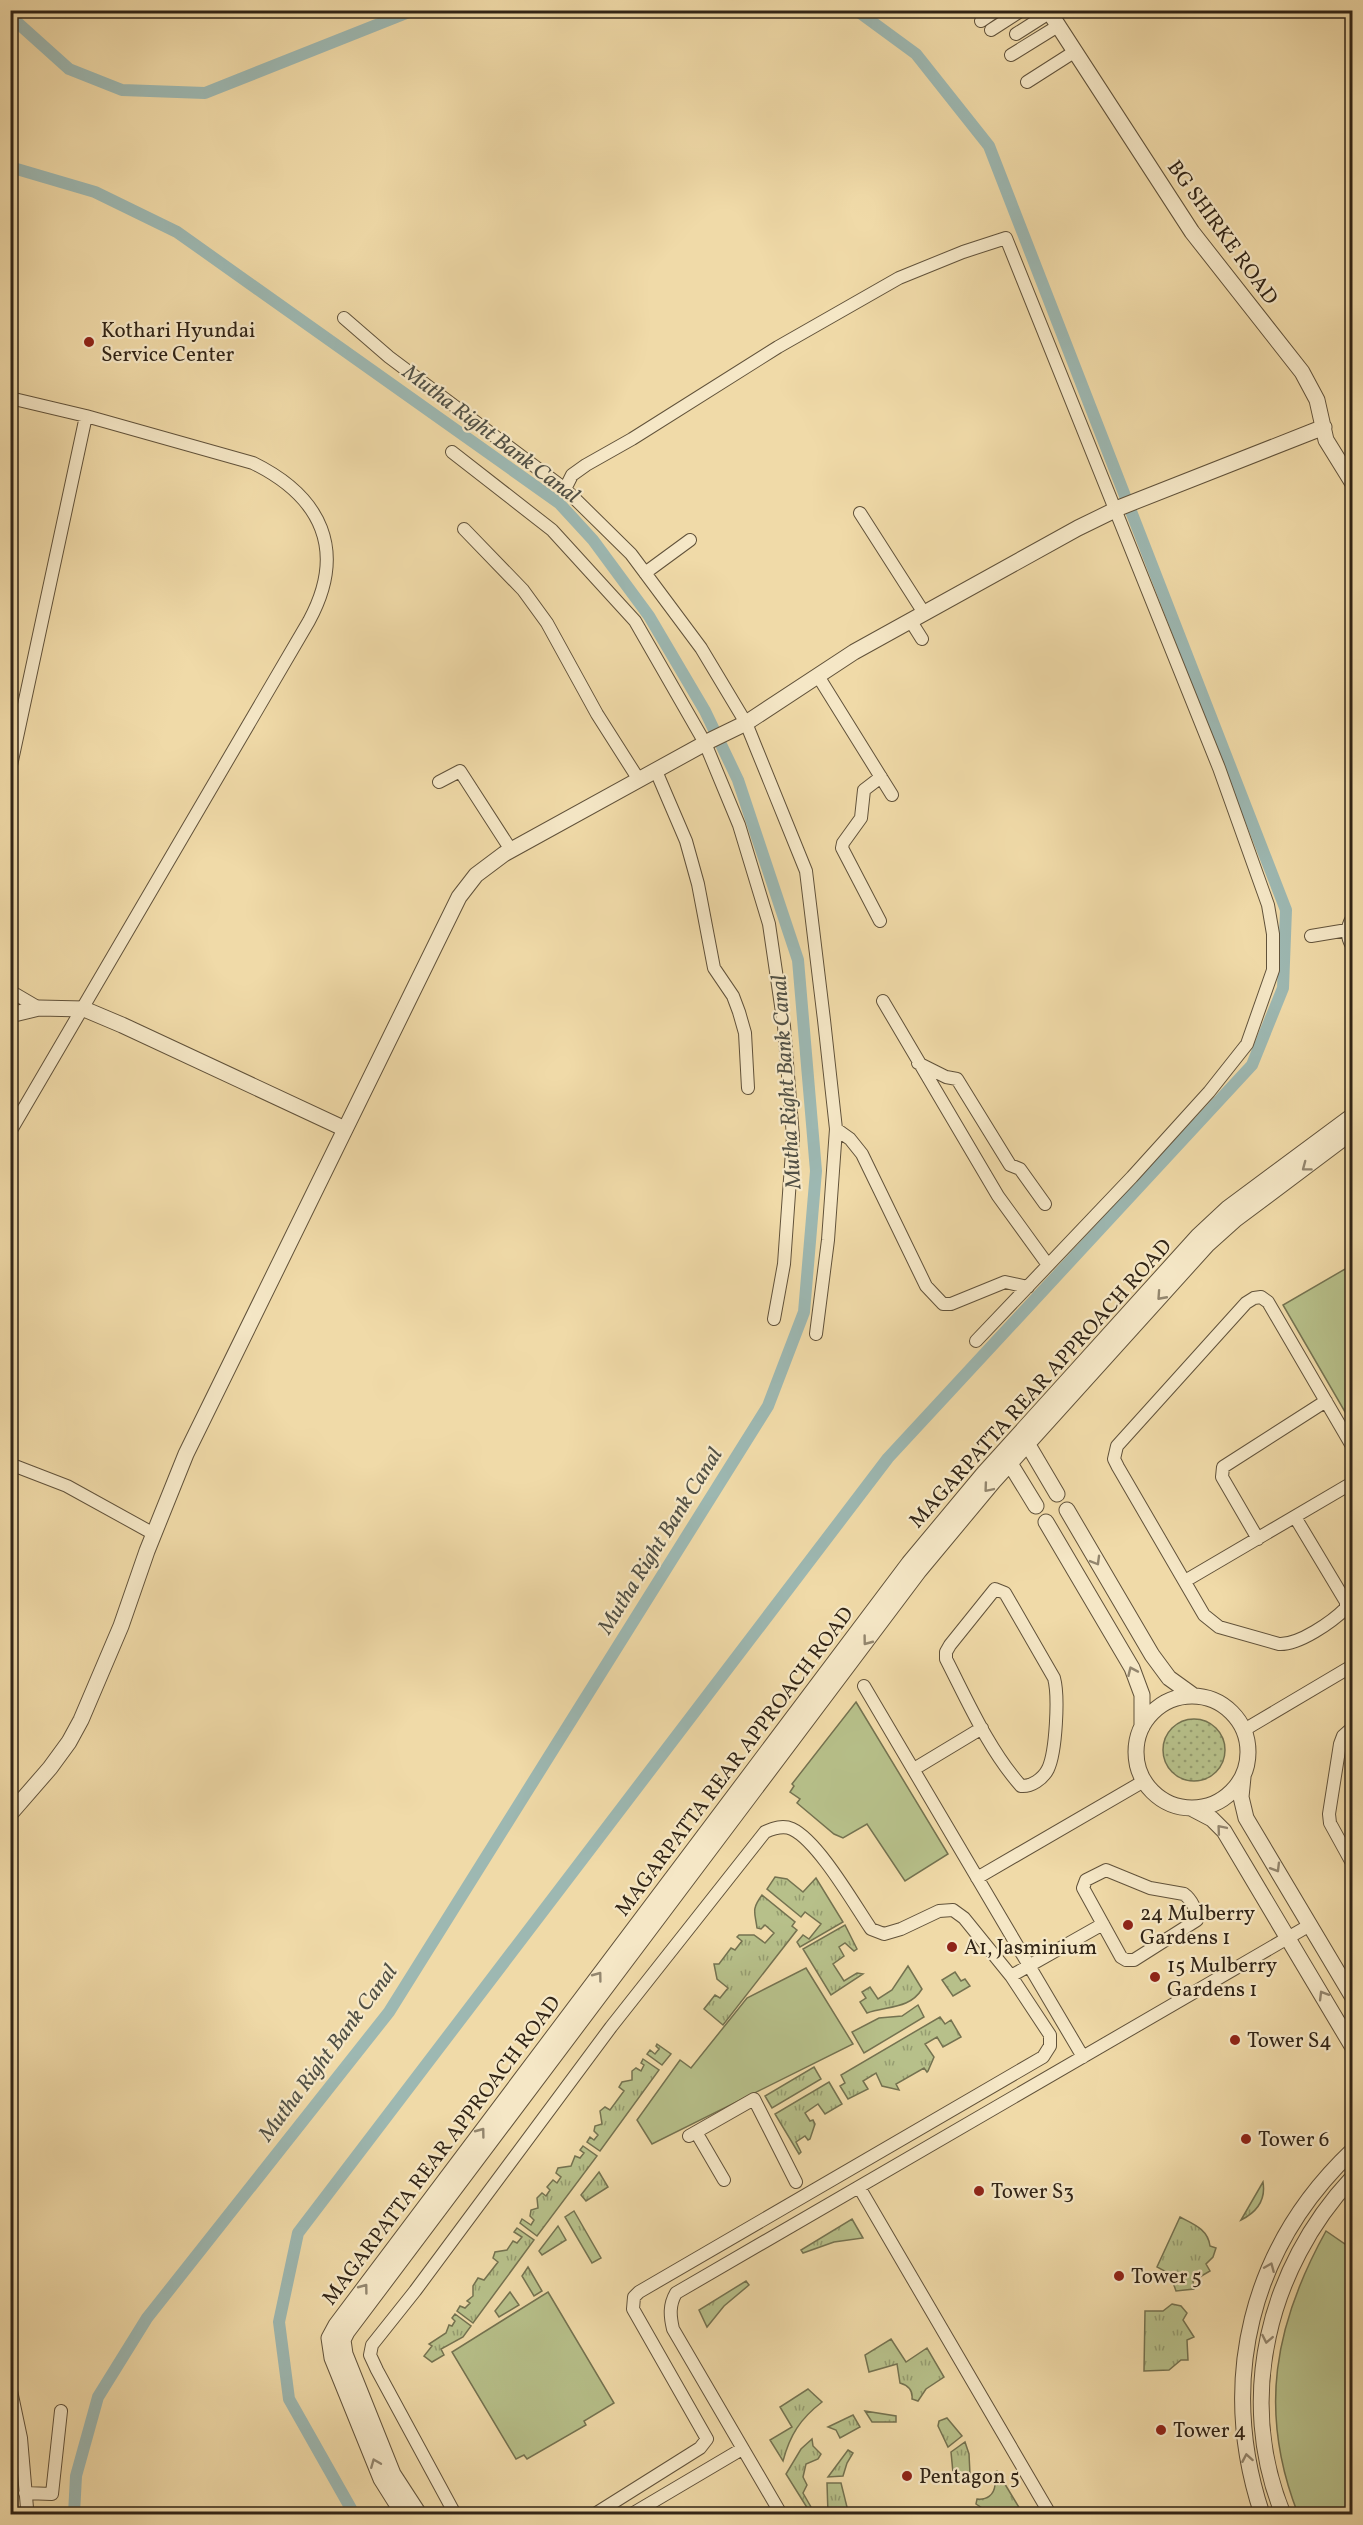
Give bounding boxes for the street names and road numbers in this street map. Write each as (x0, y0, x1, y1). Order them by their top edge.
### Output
street label: BG SHIRKE ROAD (1159, 155, 1284, 311)
street label: MAGARPATTA REAR APPROACH ROAD (903, 1233, 1179, 1535)
street label: MAGARPATTA REAR APPROACH ROAD (609, 1601, 861, 1923)
street label: MAGARPATTA REAR APPROACH ROAD (316, 1990, 568, 2312)

